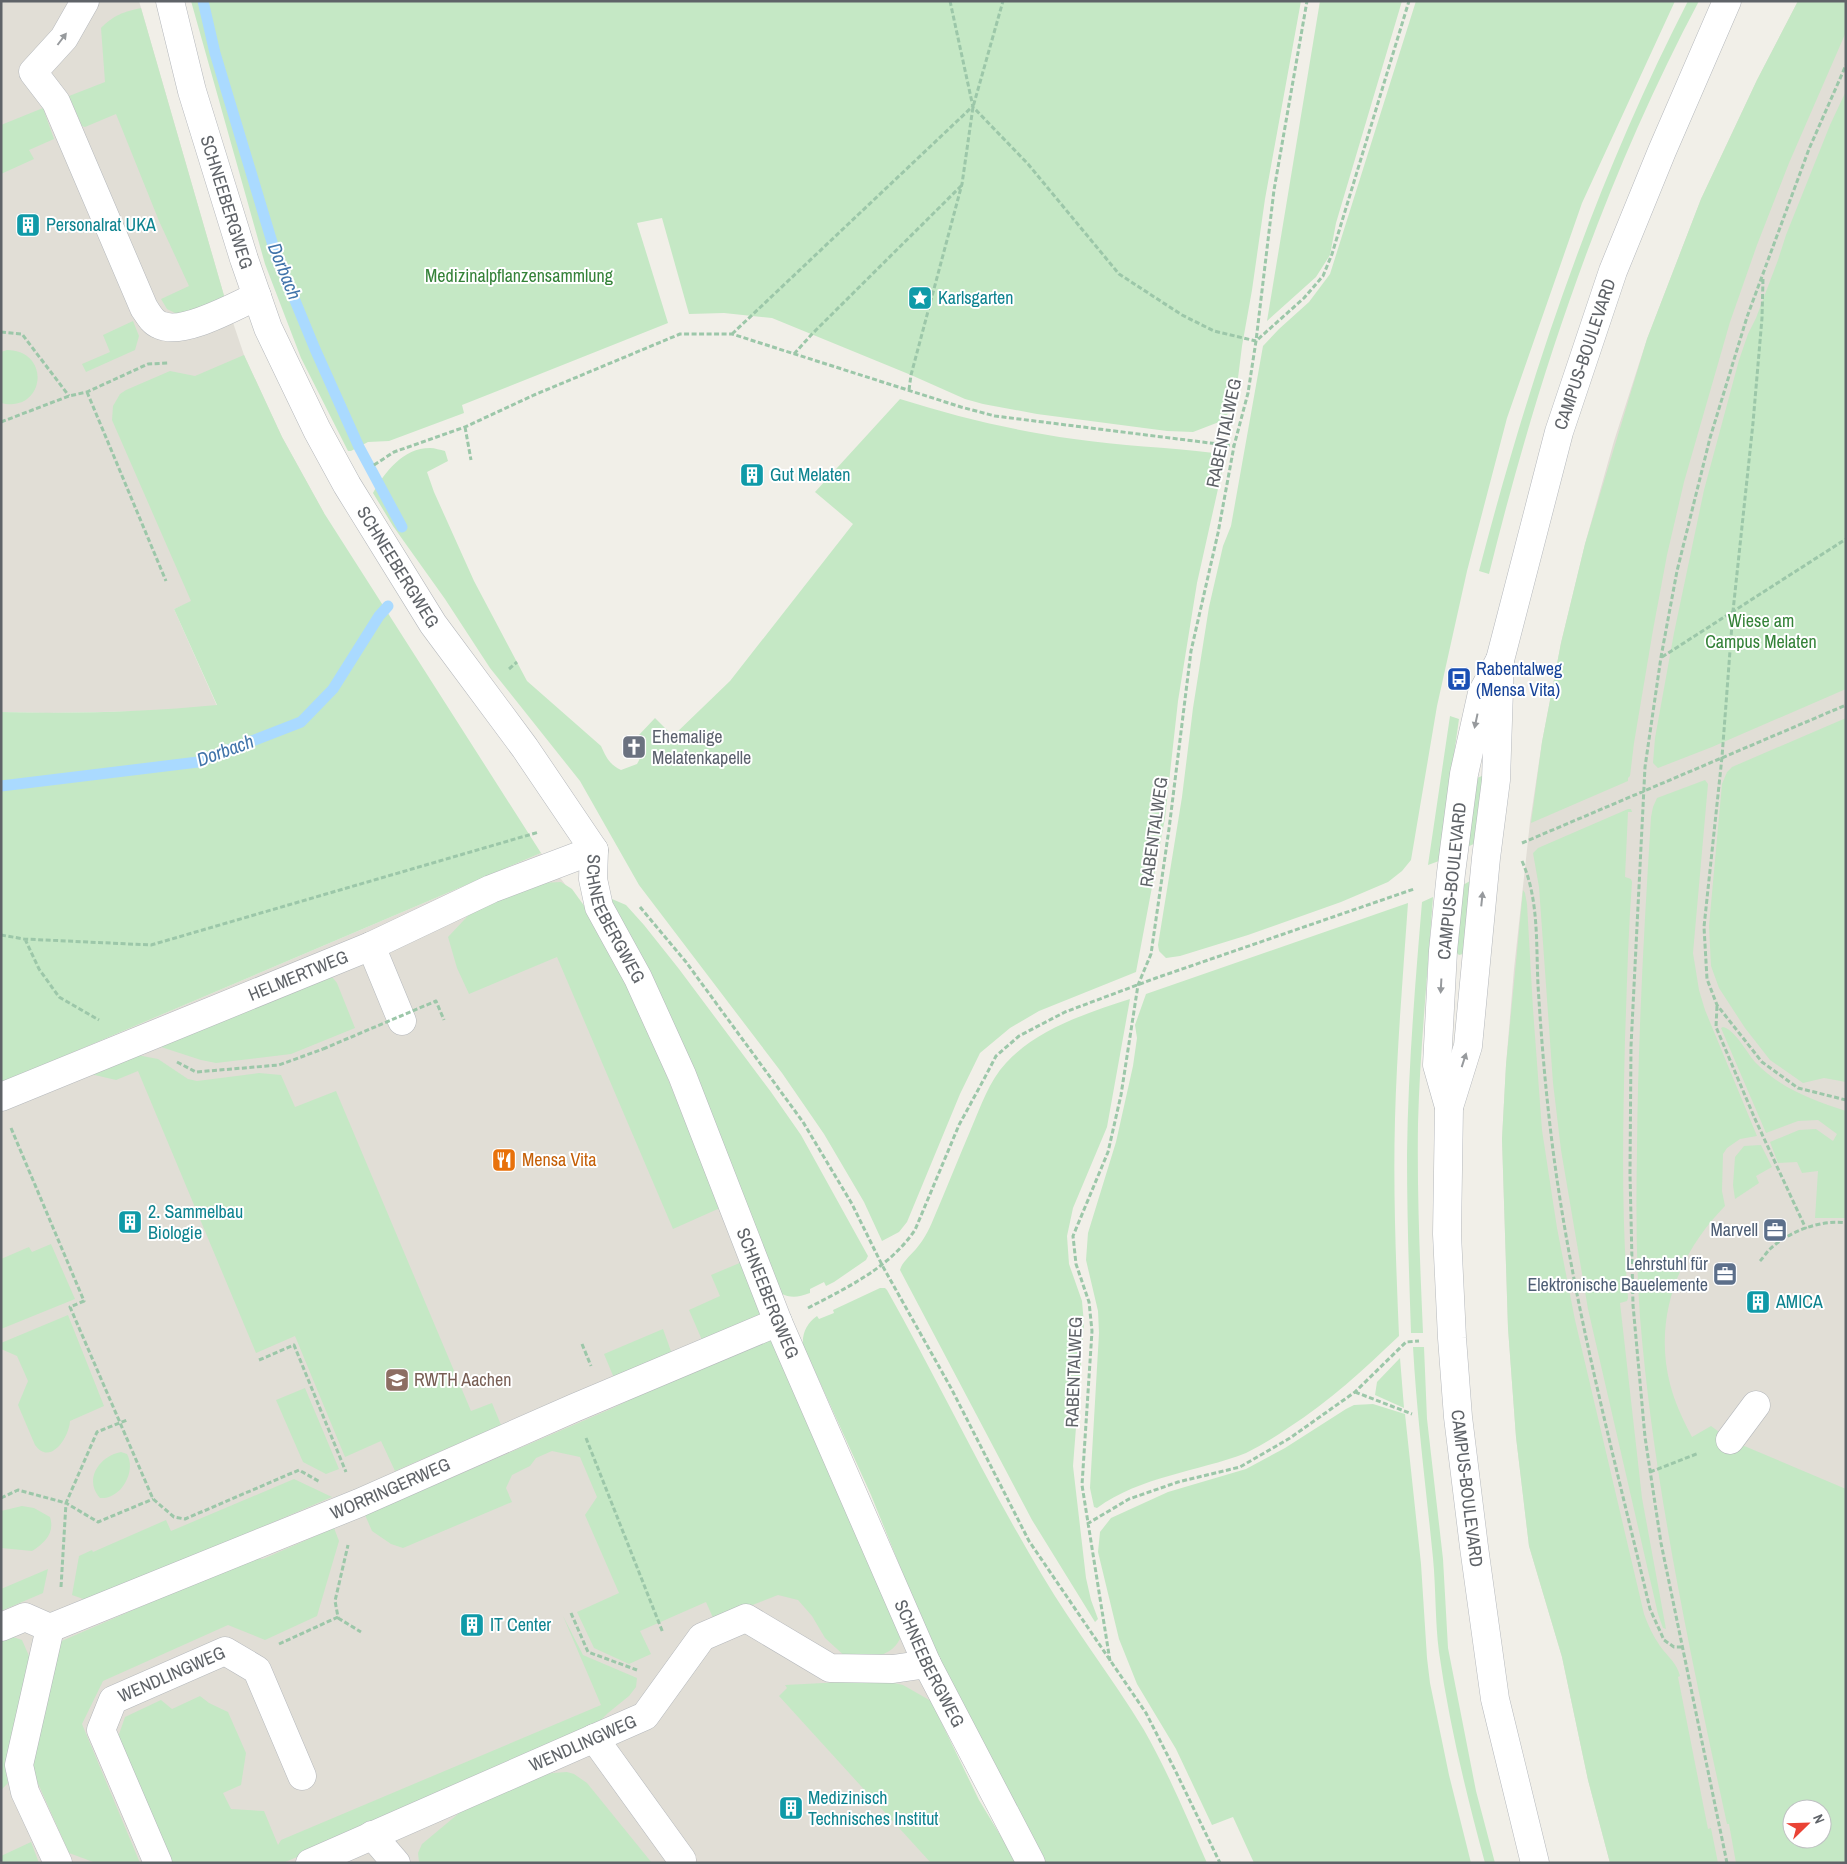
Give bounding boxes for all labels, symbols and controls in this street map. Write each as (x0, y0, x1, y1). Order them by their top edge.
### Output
one-way arrow (57, 33, 68, 46)
street label: SCHNEEBERGWEG (194, 132, 260, 272)
building icon: Personalrat UKA (15, 212, 41, 238)
place label: Personalrat UKA (46, 212, 156, 237)
water label: Dorbach (262, 239, 308, 303)
park label: Medizinalpflanzensammlung (425, 263, 614, 288)
street label: CAMPUS-BOULEVARD (1548, 275, 1622, 433)
place icon: Karlsgarten (907, 285, 933, 311)
place label: Karlsgarten (938, 285, 1013, 310)
street label: RABENTALWEG (1200, 376, 1247, 490)
building icon: Gut Melaten (739, 462, 765, 488)
place label: Gut Melaten (770, 462, 850, 487)
street label: SCHNEEBERGWEG (351, 501, 445, 632)
park label: Wiese am Campus Melaten (1705, 608, 1817, 654)
place label: Rabentalweg (Mensa Vita) (1476, 656, 1563, 702)
bus stop icon: Rabentalweg (Mensa Vita) (1446, 666, 1472, 692)
one-way arrow (1472, 713, 1480, 728)
place label: Ehemalige Melatenkapelle (652, 724, 751, 770)
water label: Dorbach (193, 728, 257, 772)
church icon: Ehemalige Melatenkapelle (621, 734, 647, 760)
street label: RABENTALWEG (1133, 775, 1174, 889)
street label: CAMPUS-BOULEVARD (1431, 801, 1472, 961)
street label: SCHNEEBERGWEG (580, 854, 651, 988)
one-way arrow (1478, 891, 1486, 907)
street label: HELMERTWEG (244, 944, 352, 1007)
one-way arrow (1437, 978, 1445, 994)
one-way arrow (1460, 1053, 1468, 1068)
restaurant icon: Mensa Vita (491, 1147, 517, 1173)
place label: Mensa Vita (522, 1147, 596, 1172)
place label: 2. Sammelbau Biologie (148, 1199, 243, 1245)
building icon: 2. Sammelbau Biologie (117, 1209, 143, 1235)
place label: Marvell (1710, 1217, 1758, 1242)
office icon: Marvell (1762, 1217, 1788, 1243)
street label: SCHNEEBERGWEG (731, 1224, 805, 1362)
place label: Lehrstuhl für Elektronische Bauelemente (1527, 1251, 1708, 1297)
office icon: Lehrstuhl für Elektronische Bauelemente (1712, 1261, 1738, 1287)
building icon: AMICA (1745, 1289, 1771, 1315)
place label: AMICA (1775, 1289, 1823, 1314)
street label: RABENTALWEG (1059, 1316, 1088, 1428)
school or university icon: RWTH Aachen (384, 1367, 410, 1393)
place label: RWTH Aachen (414, 1367, 511, 1392)
street label: CAMPUS-BOULEVARD (1445, 1409, 1490, 1569)
street label: WORRINGERWEG (326, 1451, 454, 1525)
street label: SCHNEEBERGWEG (888, 1596, 971, 1731)
building icon: IT Center (459, 1612, 485, 1638)
place label: IT Center (490, 1612, 551, 1637)
street label: WENDLINGWEG (114, 1639, 229, 1708)
street label: WENDLINGWEG (525, 1708, 640, 1777)
place label: Medizinisch Technisches Institut (808, 1785, 938, 1831)
building icon: Medizinisch Technisches Institut (778, 1795, 804, 1821)
north arrow (1782, 1799, 1832, 1849)
text: N (1809, 1812, 1829, 1826)

